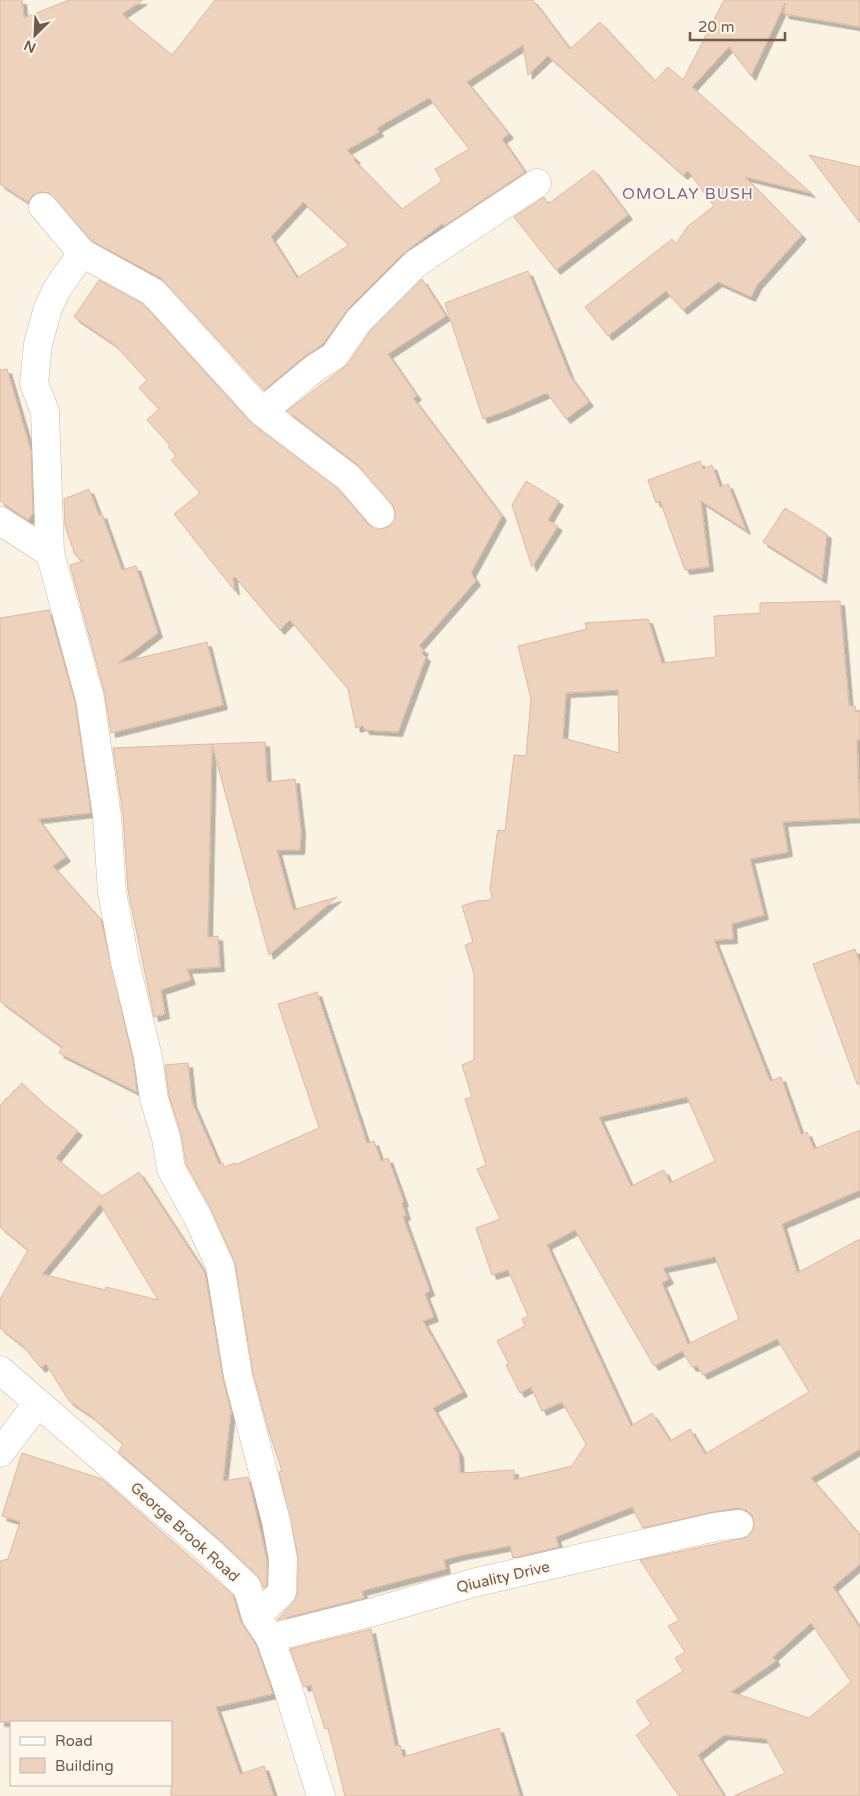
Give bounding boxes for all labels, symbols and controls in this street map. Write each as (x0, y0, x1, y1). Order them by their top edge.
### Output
north arrow (10, 10, 60, 60)
scale bar (690, 10, 785, 42)
text: 20 m (698, 18, 735, 36)
text: N (21, 36, 39, 56)
district label: OMOLAY BUSH (622, 184, 754, 204)
street label: George Brook Road (127, 1478, 243, 1586)
street label: Qiuality Drive (455, 1558, 551, 1596)
legend (10, 1721, 172, 1786)
text: Road (55, 1732, 93, 1750)
text: Building (55, 1757, 114, 1775)

